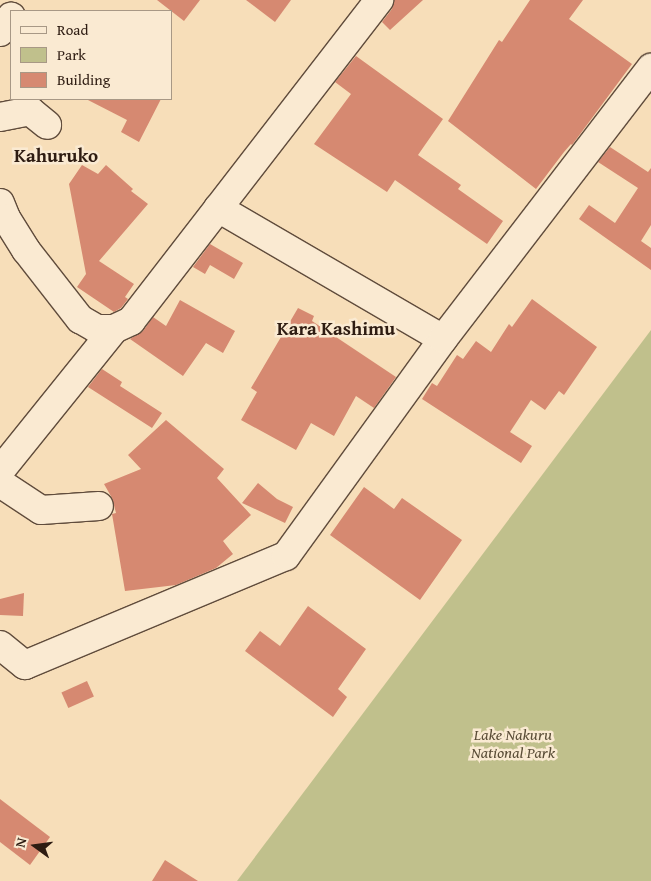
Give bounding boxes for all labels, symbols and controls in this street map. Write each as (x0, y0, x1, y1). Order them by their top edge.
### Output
legend (10, 10, 172, 100)
text: Road (57, 19, 88, 40)
text: Park (57, 44, 86, 65)
text: Building (57, 69, 110, 90)
district label: Kahuruko (14, 145, 98, 167)
district label: Kara Kashimu (277, 318, 395, 340)
park label: Lake Nakuru National Park (471, 724, 555, 762)
north arrow (10, 821, 60, 871)
text: N (10, 835, 31, 849)

